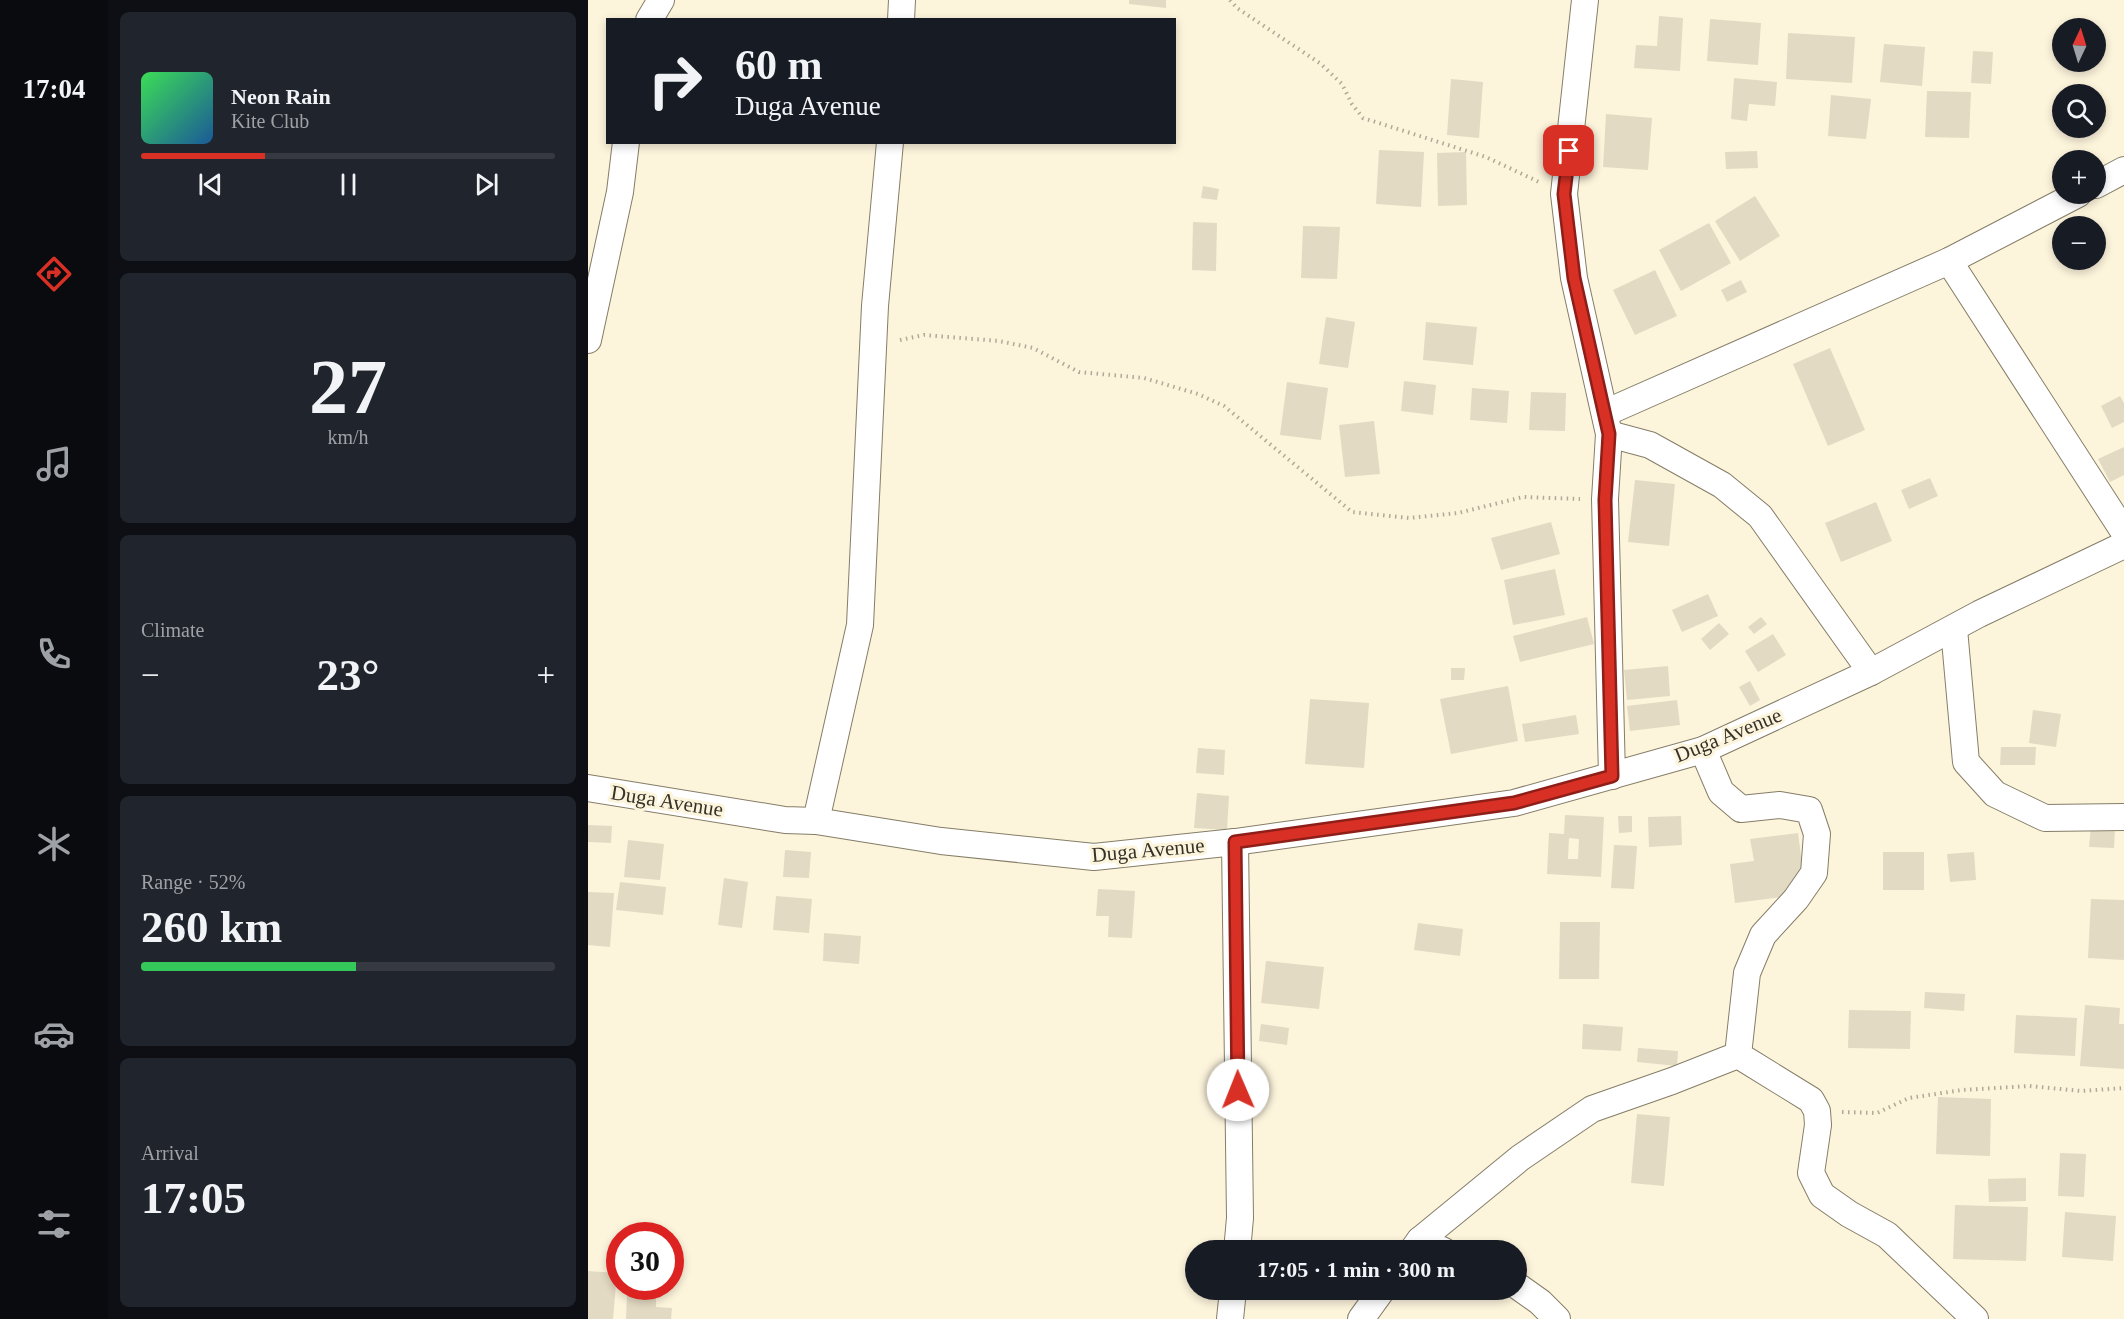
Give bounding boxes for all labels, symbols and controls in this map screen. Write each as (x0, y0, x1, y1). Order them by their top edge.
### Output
north arrow (2052, 18, 2106, 72)
map controls (2052, 18, 2106, 270)
icon: right (636, 42, 714, 120)
text: 60 m (735, 42, 823, 88)
text: 17:04 (23, 74, 86, 104)
text: Neon Rain (231, 84, 331, 109)
button: search (2052, 84, 2106, 138)
text: Duga Avenue (735, 91, 881, 121)
text: Kite Club (231, 110, 309, 132)
pin (1543, 125, 1594, 176)
icon: arrive (1552, 134, 1585, 167)
button: + (2052, 150, 2106, 204)
icon: previous (194, 168, 227, 201)
icon: pause (332, 168, 365, 201)
icon: next (470, 168, 503, 201)
button: − (2052, 216, 2106, 270)
icon: directions (33, 253, 75, 295)
text: 27 (309, 343, 387, 430)
text: km/h (327, 426, 369, 448)
icon: music (33, 443, 75, 485)
text: Climate (141, 619, 204, 641)
icon: phone (33, 633, 75, 675)
text: 23° (317, 650, 380, 700)
text: − (141, 657, 160, 693)
text: + (536, 657, 555, 693)
street label: Duga Avenue (1671, 703, 1785, 767)
street label: Duga Avenue (609, 780, 725, 822)
icon: climate (33, 823, 75, 865)
street label: Duga Avenue (1091, 833, 1205, 867)
text: Range · 52% (141, 871, 245, 893)
text: 260 km (141, 902, 282, 952)
icon: car (33, 1013, 75, 1055)
position arrow (1206, 1058, 1270, 1122)
text: Arrival (141, 1142, 199, 1164)
text: 17:05 (141, 1173, 246, 1223)
icon: filters (33, 1203, 75, 1245)
speed limit sign: 30 (606, 1222, 684, 1300)
text: 17:05 · 1 min · 300 m (1257, 1257, 1455, 1282)

